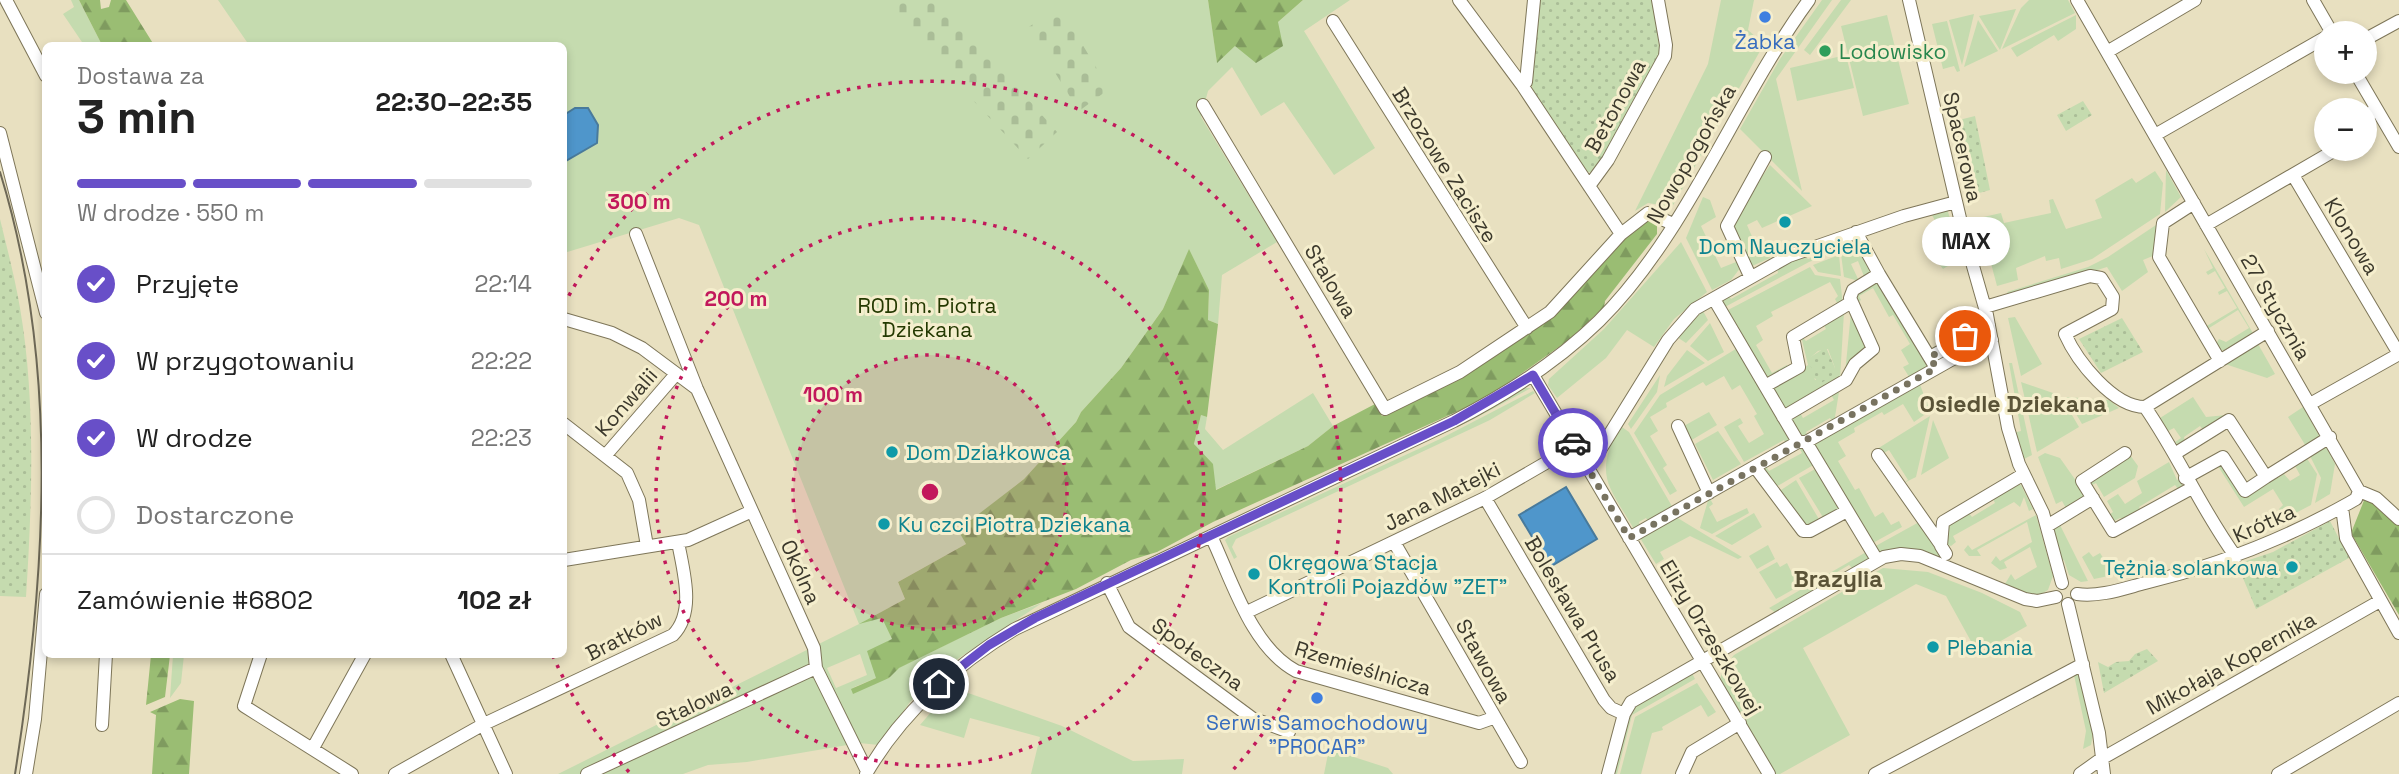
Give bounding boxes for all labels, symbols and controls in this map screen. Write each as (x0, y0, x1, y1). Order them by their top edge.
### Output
marker: Żabka (1757, 9, 1773, 25)
map controls (2314, 21, 2377, 161)
button: + (2314, 21, 2377, 84)
place label: Żabka (1735, 28, 1795, 55)
place label: Lodowisko (1839, 38, 1946, 65)
marker: Lodowisko (1817, 43, 1833, 59)
street label: Betonowa (1578, 55, 1652, 157)
text: Dostawa za (77, 61, 204, 91)
street label: Nowopogońska (1640, 80, 1742, 228)
street label: Brzozowe Zacisze (1386, 82, 1504, 248)
text: 22:30–22:35 (375, 85, 532, 119)
text: 3 min (77, 88, 197, 146)
street label: Spacerowa (1937, 89, 1989, 205)
button: − (2314, 98, 2377, 161)
text: 300 m (607, 188, 671, 215)
street label: Klonowa (2318, 192, 2386, 280)
text: W drodze · 550 m (77, 198, 264, 228)
marker: Dom Nauczyciela (1777, 214, 1793, 230)
callout: MAX (1921, 217, 2009, 266)
text: MAX (1941, 226, 1991, 256)
place label: Dom Nauczyciela (1699, 233, 1871, 260)
street label: Stalowa (1299, 239, 1363, 323)
street label: 27 Stycznia (2235, 249, 2317, 365)
icon: check (77, 265, 115, 303)
text: Przyjęte (136, 267, 239, 301)
text: 22:14 (474, 269, 532, 299)
text: 200 m (705, 285, 767, 312)
park label: ROD im. Piotra Dziekana (858, 292, 996, 343)
pin (1935, 306, 1995, 366)
icon: bag (1946, 317, 1984, 355)
icon: check (77, 342, 115, 380)
text: W przygotowaniu (136, 344, 355, 378)
text: 22:22 (471, 346, 532, 376)
street label: Konwalii (589, 362, 663, 442)
text: 100 m (803, 381, 863, 408)
district label: Osiedle Dziekana (1919, 389, 2107, 419)
courier (1538, 408, 1608, 478)
icon: check (77, 419, 115, 457)
text: W drodze (136, 421, 253, 455)
text: 22:23 (471, 423, 532, 453)
icon: car (1554, 424, 1592, 462)
place label: Dom Działkowca (906, 439, 1071, 466)
marker: Dom Działkowca (884, 444, 900, 460)
street label: Jana Matejki (1379, 455, 1505, 537)
centre of rings (918, 480, 942, 504)
street label: Krótka (2228, 497, 2300, 549)
text: Dostarczone (136, 498, 294, 532)
place label: Ku czci Piotra Dziekana (898, 511, 1130, 538)
marker: Ku czci Piotra Dziekana (876, 516, 892, 532)
street label: Bolesława Prusa (1519, 531, 1627, 687)
street label: Okólna (775, 536, 827, 608)
place label: Okręgowa Stacja Kontroli Pojazdów "ZET" (1268, 549, 1508, 600)
place label: Tężnia solankowa (2103, 554, 2278, 581)
street label: Elizy Orzeszkowej (1654, 555, 1768, 719)
marker: Tężnia solankowa (2284, 559, 2300, 575)
district label: Brazylia (1793, 564, 1883, 594)
marker: Okręgowa Stacja Kontroli Pojazdów "ZET" (1246, 566, 1262, 582)
text: Zamówienie #6802 (77, 583, 313, 617)
text: 102 zł (457, 583, 532, 617)
street label: Bratków (581, 605, 667, 667)
street label: Mikołaja Kopernika (2141, 605, 2321, 721)
street label: Społeczna (1147, 611, 1249, 697)
street label: Stawowa (1450, 614, 1518, 708)
street label: Rzemieślnicza (1292, 634, 1434, 702)
place label: Plebania (1947, 634, 2033, 661)
marker: Plebania (1925, 639, 1941, 655)
pin (909, 654, 969, 714)
icon: home (920, 665, 958, 703)
street label: Stalowa (652, 675, 736, 733)
marker: Serwis Samochodowy "PROCAR" (1309, 690, 1325, 706)
place label: Serwis Samochodowy "PROCAR" (1206, 709, 1428, 760)

